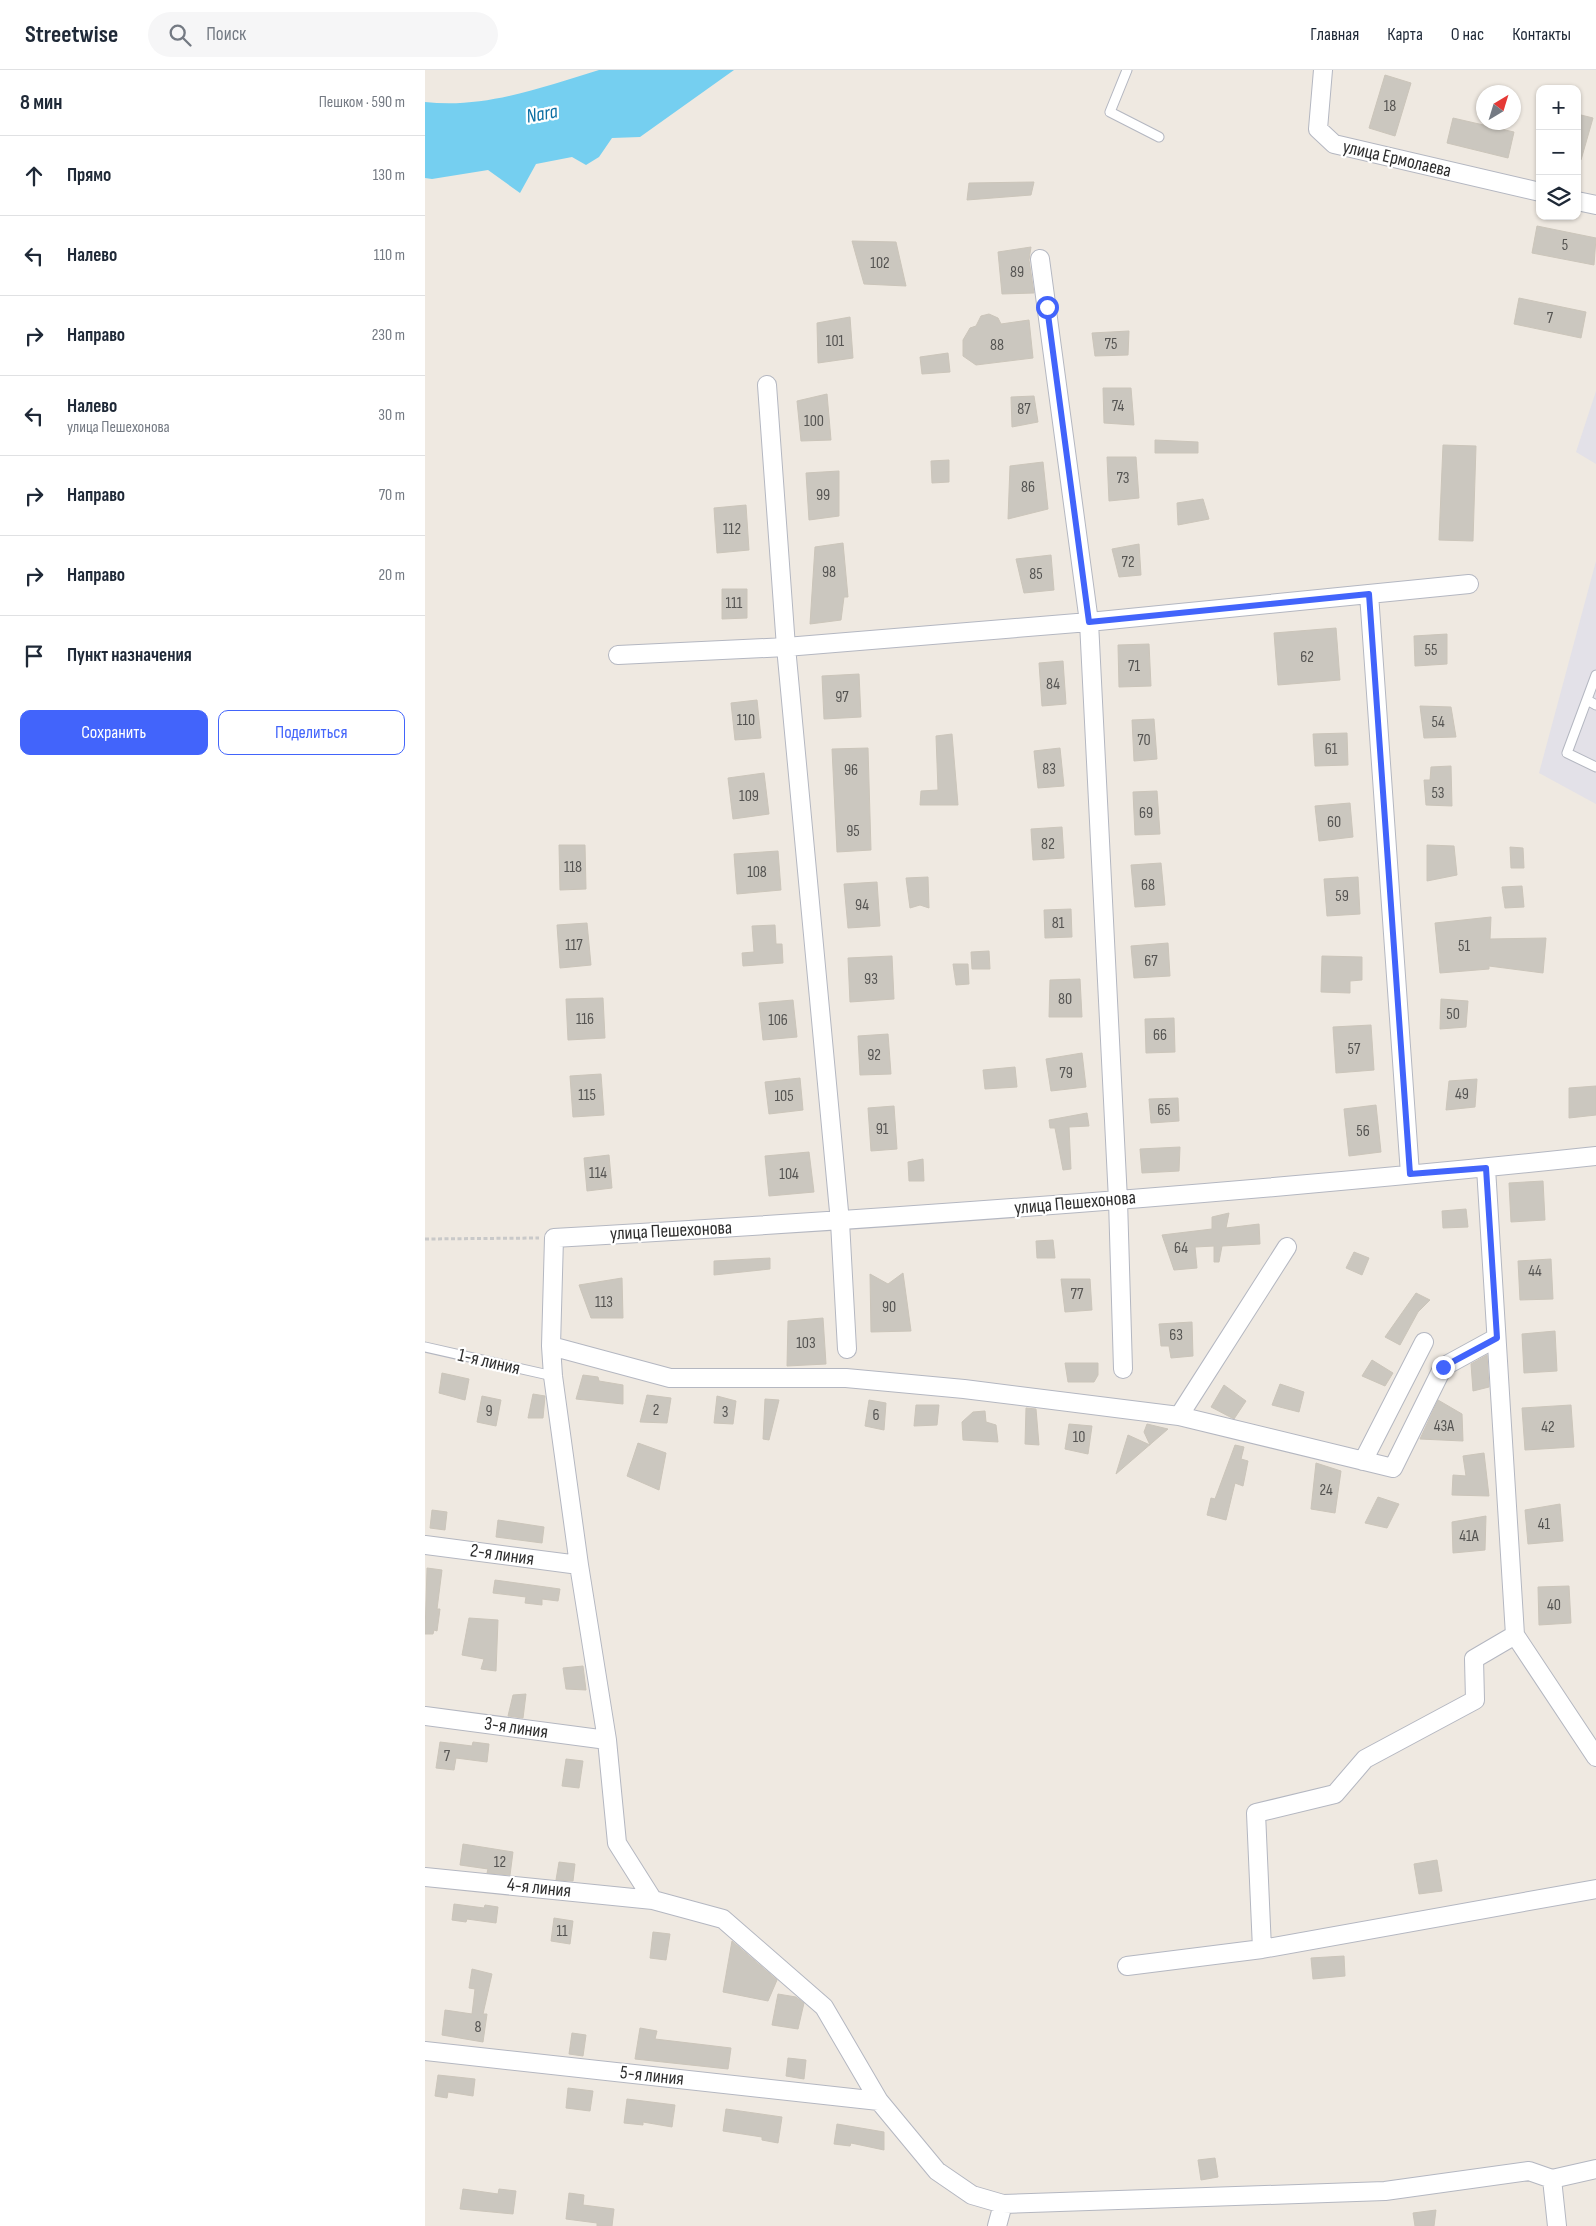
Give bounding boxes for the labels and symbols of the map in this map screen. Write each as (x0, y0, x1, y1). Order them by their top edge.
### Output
north arrow (1476, 85, 1521, 130)
house number: 18 (1384, 97, 1396, 116)
water label: Nara (524, 99, 560, 129)
street label: улица Ермолаева (1340, 135, 1454, 183)
house number: 5 (1562, 236, 1568, 255)
house number: 102 (870, 254, 890, 273)
house number: 89 (1010, 263, 1024, 282)
route start (1036, 296, 1059, 319)
house number: 7 (1547, 309, 1554, 328)
house number: 101 (826, 332, 845, 351)
house number: 75 (1105, 335, 1117, 354)
house number: 88 (990, 336, 1004, 355)
house number: 74 (1112, 397, 1124, 416)
house number: 87 (1017, 400, 1031, 419)
house number: 100 (804, 412, 824, 431)
house number: 73 (1116, 469, 1130, 488)
house number: 86 (1021, 478, 1035, 497)
house number: 99 (816, 486, 830, 505)
house number: 112 (723, 520, 741, 539)
house number: 72 (1122, 553, 1134, 572)
house number: 98 (822, 563, 836, 582)
house number: 85 (1029, 565, 1043, 584)
house number: 111 (726, 594, 743, 613)
house number: 55 (1425, 641, 1437, 660)
house number: 62 (1300, 648, 1314, 667)
house number: 71 (1128, 657, 1140, 676)
house number: 84 (1046, 675, 1060, 694)
house number: 97 (835, 688, 849, 707)
house number: 110 (737, 711, 755, 730)
house number: 54 (1431, 713, 1445, 732)
house number: 70 (1137, 731, 1151, 750)
house number: 61 (1325, 740, 1338, 759)
house number: 83 (1042, 760, 1056, 779)
house number: 96 (844, 761, 858, 780)
house number: 53 (1431, 784, 1445, 803)
house number: 109 (739, 787, 759, 806)
house number: 69 (1139, 804, 1153, 823)
house number: 60 (1327, 813, 1341, 832)
house number: 95 (846, 822, 860, 841)
house number: 82 (1041, 835, 1055, 854)
house number: 118 (564, 858, 582, 877)
house number: 108 (747, 863, 767, 882)
house number: 68 (1141, 876, 1155, 895)
house number: 59 (1335, 887, 1349, 906)
house number: 94 (855, 896, 869, 915)
house number: 81 (1052, 914, 1065, 933)
house number: 117 (565, 936, 583, 955)
house number: 51 (1458, 937, 1470, 956)
house number: 67 (1144, 952, 1158, 971)
house number: 93 (864, 970, 878, 989)
house number: 80 (1058, 990, 1072, 1009)
house number: 50 (1446, 1005, 1460, 1024)
house number: 116 (576, 1010, 594, 1029)
house number: 106 (768, 1011, 788, 1030)
house number: 66 (1153, 1026, 1167, 1045)
house number: 57 (1348, 1040, 1361, 1059)
house number: 92 (867, 1046, 881, 1065)
house number: 79 (1059, 1064, 1073, 1083)
house number: 49 (1455, 1085, 1469, 1104)
house number: 115 (578, 1086, 596, 1105)
house number: 105 (774, 1087, 794, 1106)
house number: 65 (1157, 1101, 1171, 1120)
house number: 91 (876, 1120, 889, 1139)
house number: 56 (1356, 1122, 1370, 1141)
house number: 114 (589, 1164, 607, 1183)
house number: 104 (779, 1165, 799, 1184)
street label: улица Пешехонова (1013, 1186, 1137, 1220)
street label: улица Пешехонова (609, 1216, 733, 1246)
house number: 64 (1174, 1239, 1188, 1258)
house number: 44 (1528, 1262, 1542, 1281)
house number: 77 (1071, 1285, 1084, 1304)
house number: 113 (595, 1293, 613, 1312)
house number: 90 (882, 1298, 896, 1317)
house number: 63 (1169, 1326, 1183, 1345)
house number: 103 (796, 1334, 816, 1353)
street label: 1-я линия (456, 1344, 522, 1380)
route end (1432, 1356, 1455, 1379)
house number: 2 (653, 1401, 659, 1420)
house number: 9 (485, 1402, 493, 1421)
house number: 3 (722, 1403, 728, 1422)
house number: 6 (872, 1406, 880, 1425)
house number: 43А (1434, 1417, 1454, 1436)
house number: 42 (1541, 1418, 1555, 1437)
house number: 10 (1073, 1428, 1085, 1447)
house number: 24 (1319, 1481, 1333, 1500)
house number: 41 (1538, 1515, 1551, 1534)
house number: 41А (1459, 1527, 1479, 1546)
street label: 2-я линия (469, 1539, 535, 1571)
house number: 40 (1547, 1596, 1561, 1615)
street label: 3-я линия (483, 1712, 549, 1744)
house number: 7 (444, 1747, 451, 1766)
house number: 12 (494, 1853, 506, 1872)
street label: 4-я линия (506, 1873, 572, 1903)
house number: 11 (556, 1922, 568, 1941)
house number: 8 (474, 2018, 482, 2037)
street label: 5-я линия (619, 2061, 685, 2091)

